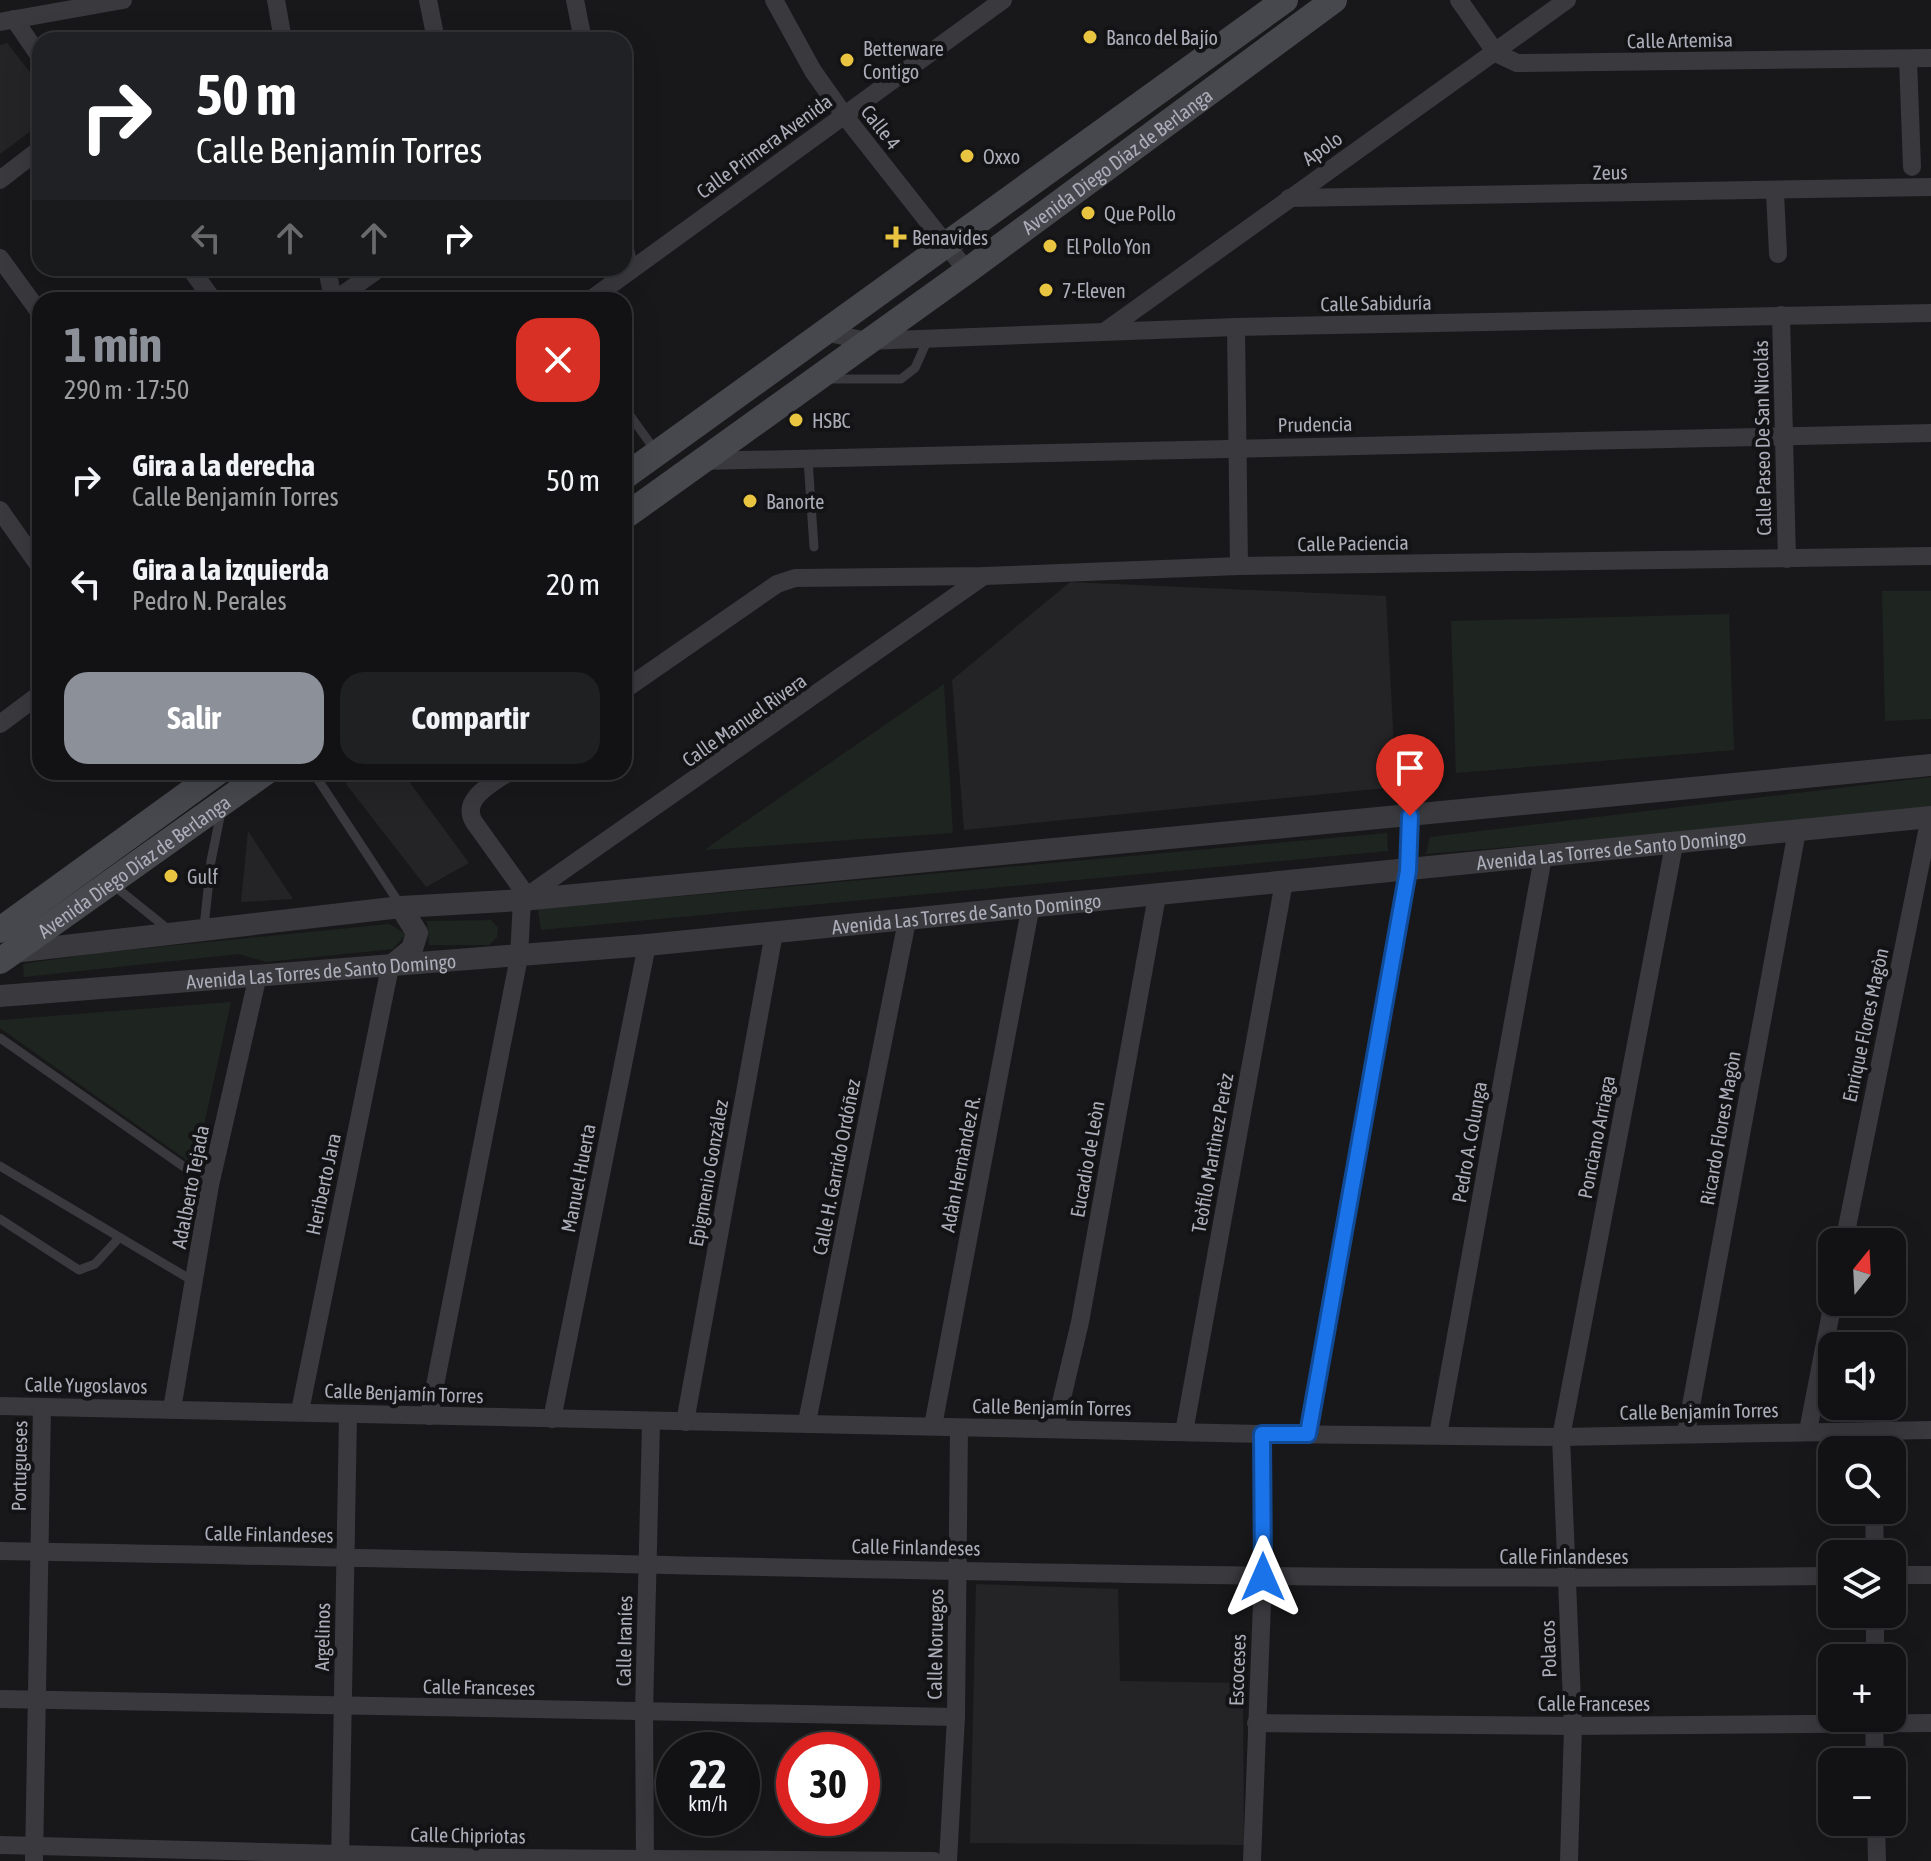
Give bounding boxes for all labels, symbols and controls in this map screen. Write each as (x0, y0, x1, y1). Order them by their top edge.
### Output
place label: Banco del Bajío (1106, 26, 1218, 49)
marker: Banco del Bajío (1081, 28, 1099, 46)
street label: Calle Artemisa (1627, 28, 1733, 52)
place label: Betterware Contigo (863, 37, 944, 83)
marker: Betterware Contigo (838, 51, 856, 69)
text: 50 m (196, 63, 297, 127)
icon: right (64, 64, 168, 168)
street label: Avenida Diego Díaz de Berlanga (1017, 83, 1216, 238)
street label: Calle Primera Avenida (692, 89, 836, 203)
street label: Calle 4 (857, 100, 905, 154)
street label: Apolo (1298, 126, 1346, 170)
text: Calle Benjamín Torres (196, 129, 482, 171)
place label: Oxxo (983, 145, 1020, 168)
marker: Oxxo (958, 147, 976, 165)
street label: Zeus (1592, 160, 1628, 184)
place label: Que Pollo (1104, 202, 1176, 225)
marker: Que Pollo (1079, 204, 1097, 222)
icon: left (184, 216, 228, 260)
icon: ahead (268, 216, 312, 260)
icon: ahead (352, 216, 396, 260)
icon: right (436, 216, 480, 260)
place label: Benavides (912, 226, 988, 249)
marker: Benavides (887, 228, 905, 246)
place label: El Pollo Yon (1066, 235, 1151, 258)
marker: El Pollo Yon (1041, 237, 1059, 255)
place label: 7-Eleven (1062, 279, 1126, 302)
marker: 7-Eleven (1037, 281, 1055, 299)
street label: Calle Sabiduría (1320, 291, 1432, 315)
text: 1 min (64, 317, 162, 372)
button: close (516, 318, 600, 402)
street label: Calle Paseo De San Nicolás (1749, 340, 1775, 536)
text: 290 m · 17:50 (64, 375, 189, 405)
place label: HSBC (812, 409, 851, 432)
marker: HSBC (787, 411, 805, 429)
street label: Prudencia (1277, 412, 1353, 436)
text: Gira a la derecha (132, 448, 315, 482)
icon: right (64, 458, 108, 502)
text: 50 m (546, 463, 600, 497)
text: Calle Benjamín Torres (132, 482, 339, 512)
place label: Banorte (766, 490, 824, 513)
marker: Banorte (741, 492, 759, 510)
street label: Calle Paciencia (1297, 531, 1409, 555)
text: Gira a la izquierda (132, 552, 329, 586)
icon: left (64, 562, 108, 606)
text: 20 m (546, 567, 600, 601)
text: Pedro N. Perales (132, 586, 287, 616)
street label: Calle Manuel Rivera (678, 669, 810, 771)
button: Salir (64, 672, 324, 764)
button: Compartir (340, 672, 600, 764)
pin (1376, 734, 1444, 816)
icon: arrive (1388, 746, 1432, 790)
street label: Avenida Diego Díaz de Berlanga (33, 790, 234, 942)
street label: Avenida Las Torres de Santo Domingo (1475, 824, 1747, 874)
place label: Gulf (187, 865, 219, 888)
marker: Gulf (162, 867, 180, 885)
street label: Avenida Las Torres de Santo Domingo (831, 888, 1102, 938)
street label: Enrique Flores Magòn (1837, 946, 1893, 1104)
street label: Avenida Las Torres de Santo Domingo (185, 949, 457, 993)
street label: Ricardo Flores Magòn (1695, 1049, 1745, 1207)
street label: Teòfilo Martìnez Perèz (1187, 1071, 1237, 1235)
street label: Ponciano Arriaga (1573, 1074, 1619, 1200)
street label: Calle H. Garrido Ordóñez (808, 1077, 864, 1257)
street label: Pedro A. Colunga (1447, 1080, 1491, 1204)
street label: Adàn Hernàndez R. (936, 1094, 984, 1234)
street label: Epigmenio González (684, 1098, 732, 1248)
street label: Eucadio de Leòn (1065, 1099, 1109, 1219)
street label: Manuel Huerta (556, 1122, 600, 1234)
street label: Adalberto Tejada (167, 1123, 213, 1251)
street label: Heriberto Jara (301, 1131, 345, 1237)
north arrow (1818, 1228, 1906, 1316)
map controls (1818, 1228, 1906, 1836)
button: sound (1818, 1332, 1906, 1420)
street label: Calle Yugoslavos (24, 1372, 148, 1398)
street label: Calle Benjamín Torres (324, 1379, 484, 1407)
street label: Calle Benjamín Torres (972, 1394, 1132, 1420)
street label: Calle Benjamín Torres (1619, 1398, 1779, 1424)
street label: Portugueses (7, 1420, 31, 1512)
button: search (1818, 1436, 1906, 1524)
street label: Calle Finlandeses (204, 1521, 334, 1547)
street label: Calle Finlandeses (851, 1534, 981, 1560)
position arrow (1221, 1535, 1305, 1619)
button: layers (1818, 1540, 1906, 1628)
street label: Calle Finlandeses (1500, 1545, 1628, 1568)
street label: Calle Noruegos (923, 1588, 947, 1700)
street label: Calle Iraníes (612, 1595, 636, 1687)
street label: Argelinos (310, 1603, 334, 1671)
street label: Polacos (1536, 1620, 1560, 1678)
street label: Escoceses (1224, 1634, 1250, 1706)
button: + (1818, 1644, 1906, 1732)
street label: Calle Franceses (423, 1675, 535, 1699)
street label: Calle Franceses (1538, 1692, 1650, 1715)
speed limit sign: 30 (776, 1732, 880, 1836)
button: − (1818, 1748, 1906, 1836)
text: 22 (689, 1751, 727, 1796)
text: km/h (688, 1792, 728, 1815)
street label: Calle Chipriotas (410, 1822, 526, 1848)

